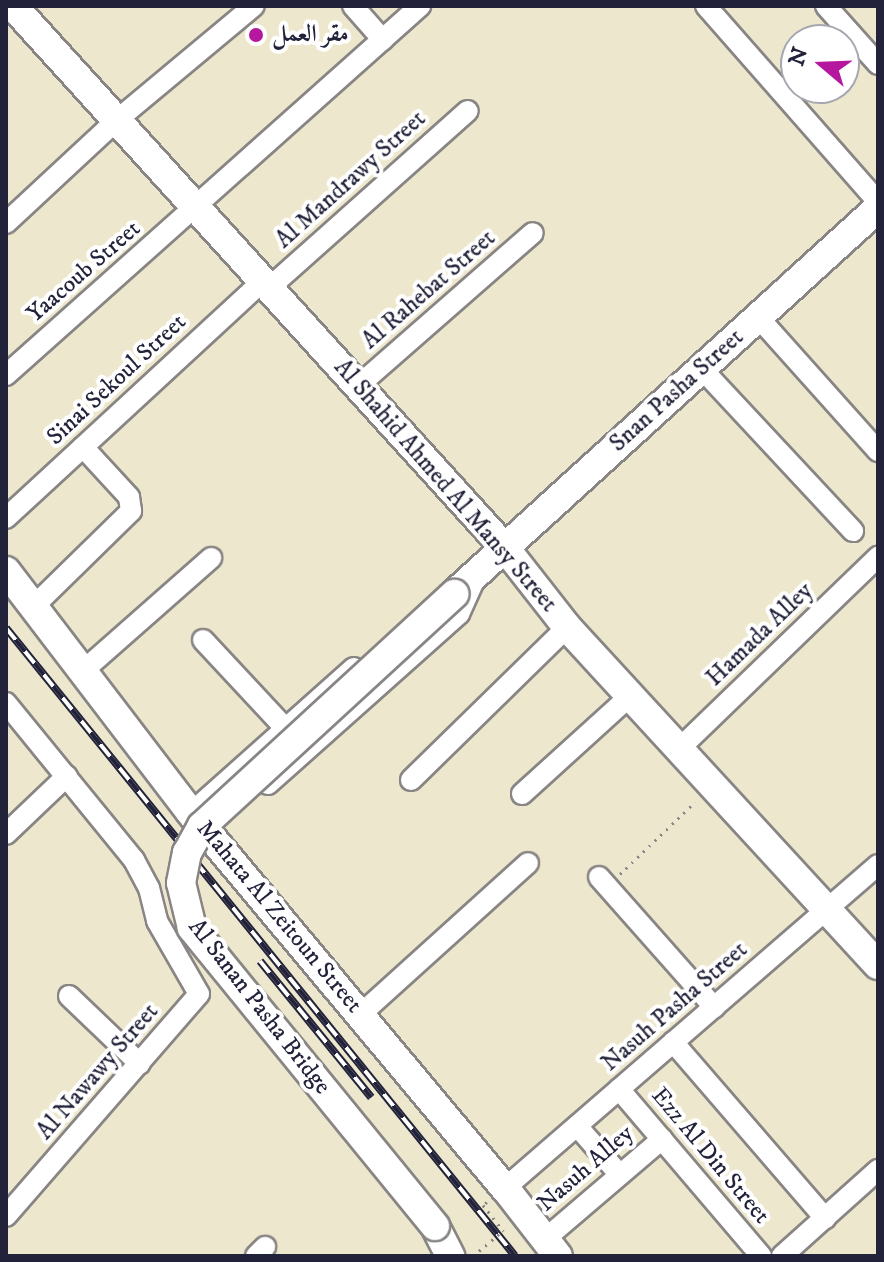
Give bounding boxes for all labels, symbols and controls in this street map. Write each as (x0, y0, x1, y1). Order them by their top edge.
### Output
place label: مقر العمل (272, 21, 349, 49)
north arrow (780, 24, 860, 104)
marker: مقر العمل (247, 26, 265, 44)
text: N (783, 44, 814, 70)
street label: Al Mandrawy Street (270, 105, 432, 255)
street label: Yaacoub Street (21, 215, 147, 329)
street label: Al Rahebat Street (356, 224, 502, 356)
street label: Sinai Sekoul Street (42, 308, 192, 452)
street label: Snan Pasha Street (604, 323, 750, 459)
street label: Al Shahid Ahmed Al Mansy Street (327, 354, 563, 618)
street label: Hamada Alley (701, 577, 819, 693)
street label: Mahata Al Zeitoun Street (190, 815, 368, 1019)
street label: Al Sanan Pasha Bridge (182, 914, 336, 1100)
street label: Nasuh Pasha Street (596, 936, 754, 1078)
street label: Al Nawawy Street (31, 998, 165, 1146)
street label: Ezz Al Din Street (645, 1082, 775, 1230)
street label: Nasuh Alley (532, 1120, 640, 1218)

